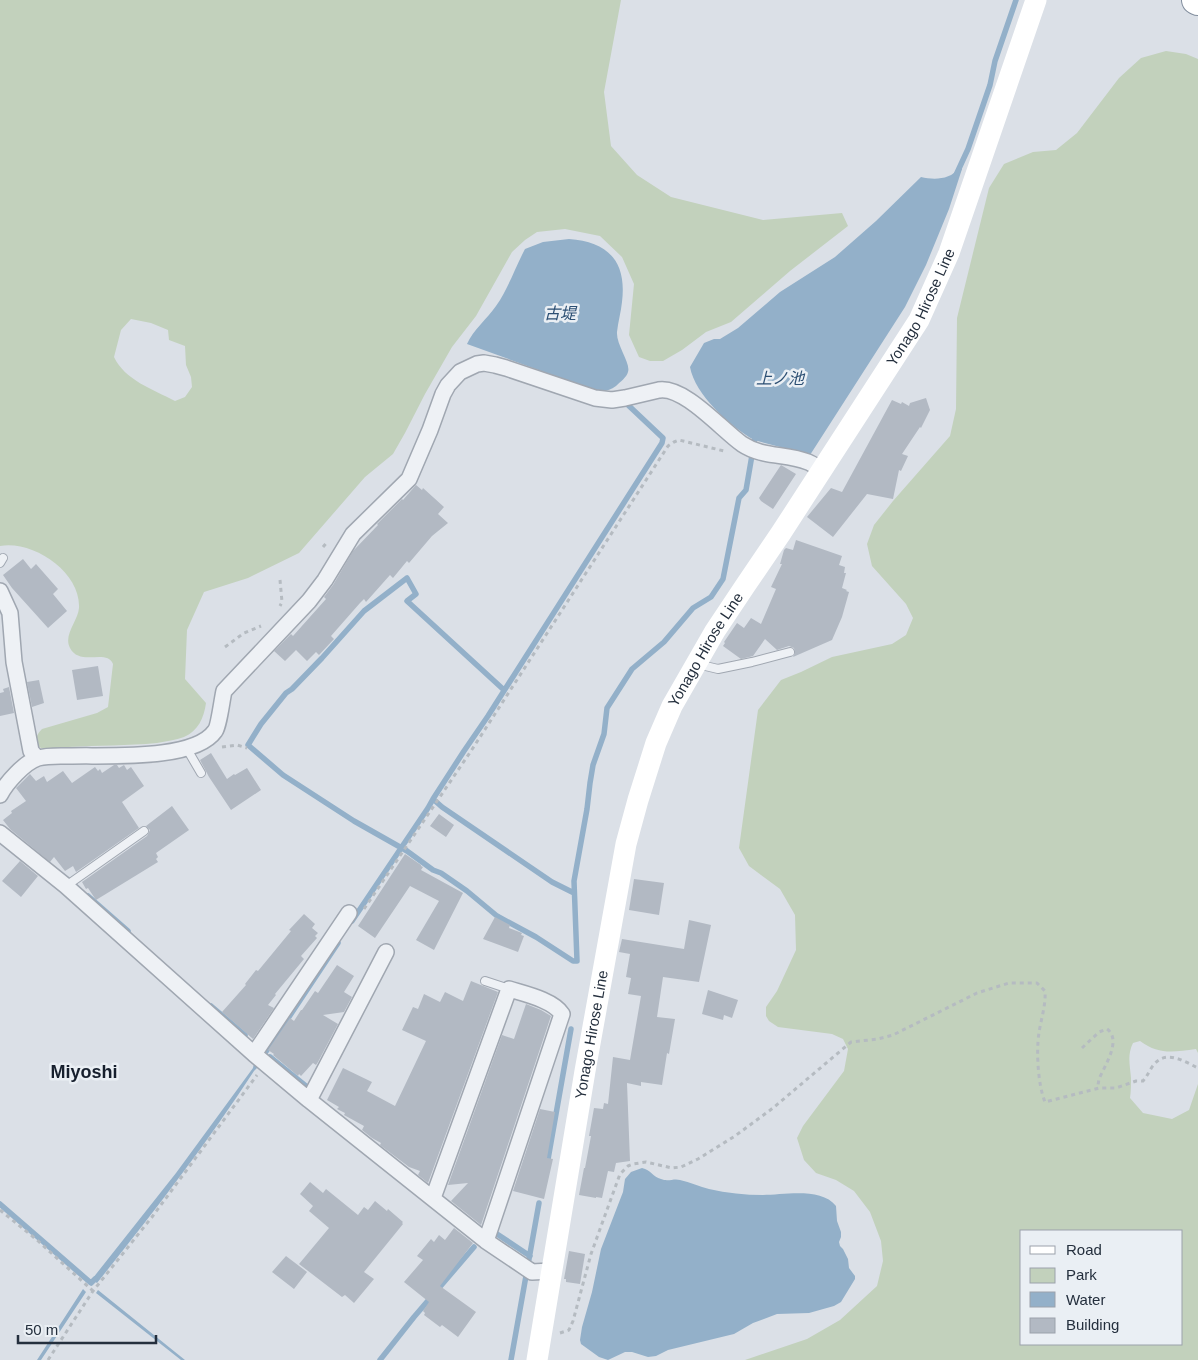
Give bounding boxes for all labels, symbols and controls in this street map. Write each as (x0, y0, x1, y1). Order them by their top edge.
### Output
street label: Yonago Hirose Line (883, 246, 958, 369)
water label: 古堤 (544, 305, 578, 322)
water label: 上ノ池 (756, 370, 806, 387)
street label: Yonago Hirose Line (664, 589, 746, 710)
street label: Yonago Hirose Line (572, 969, 611, 1100)
district label: Miyoshi (50, 1062, 118, 1082)
legend (1020, 1230, 1183, 1345)
text: Road (1066, 1241, 1102, 1258)
text: Park (1066, 1266, 1097, 1283)
text: Water (1066, 1291, 1105, 1308)
scale bar (18, 1312, 155, 1344)
text: Building (1066, 1316, 1119, 1333)
text: 50 m (25, 1321, 58, 1338)

